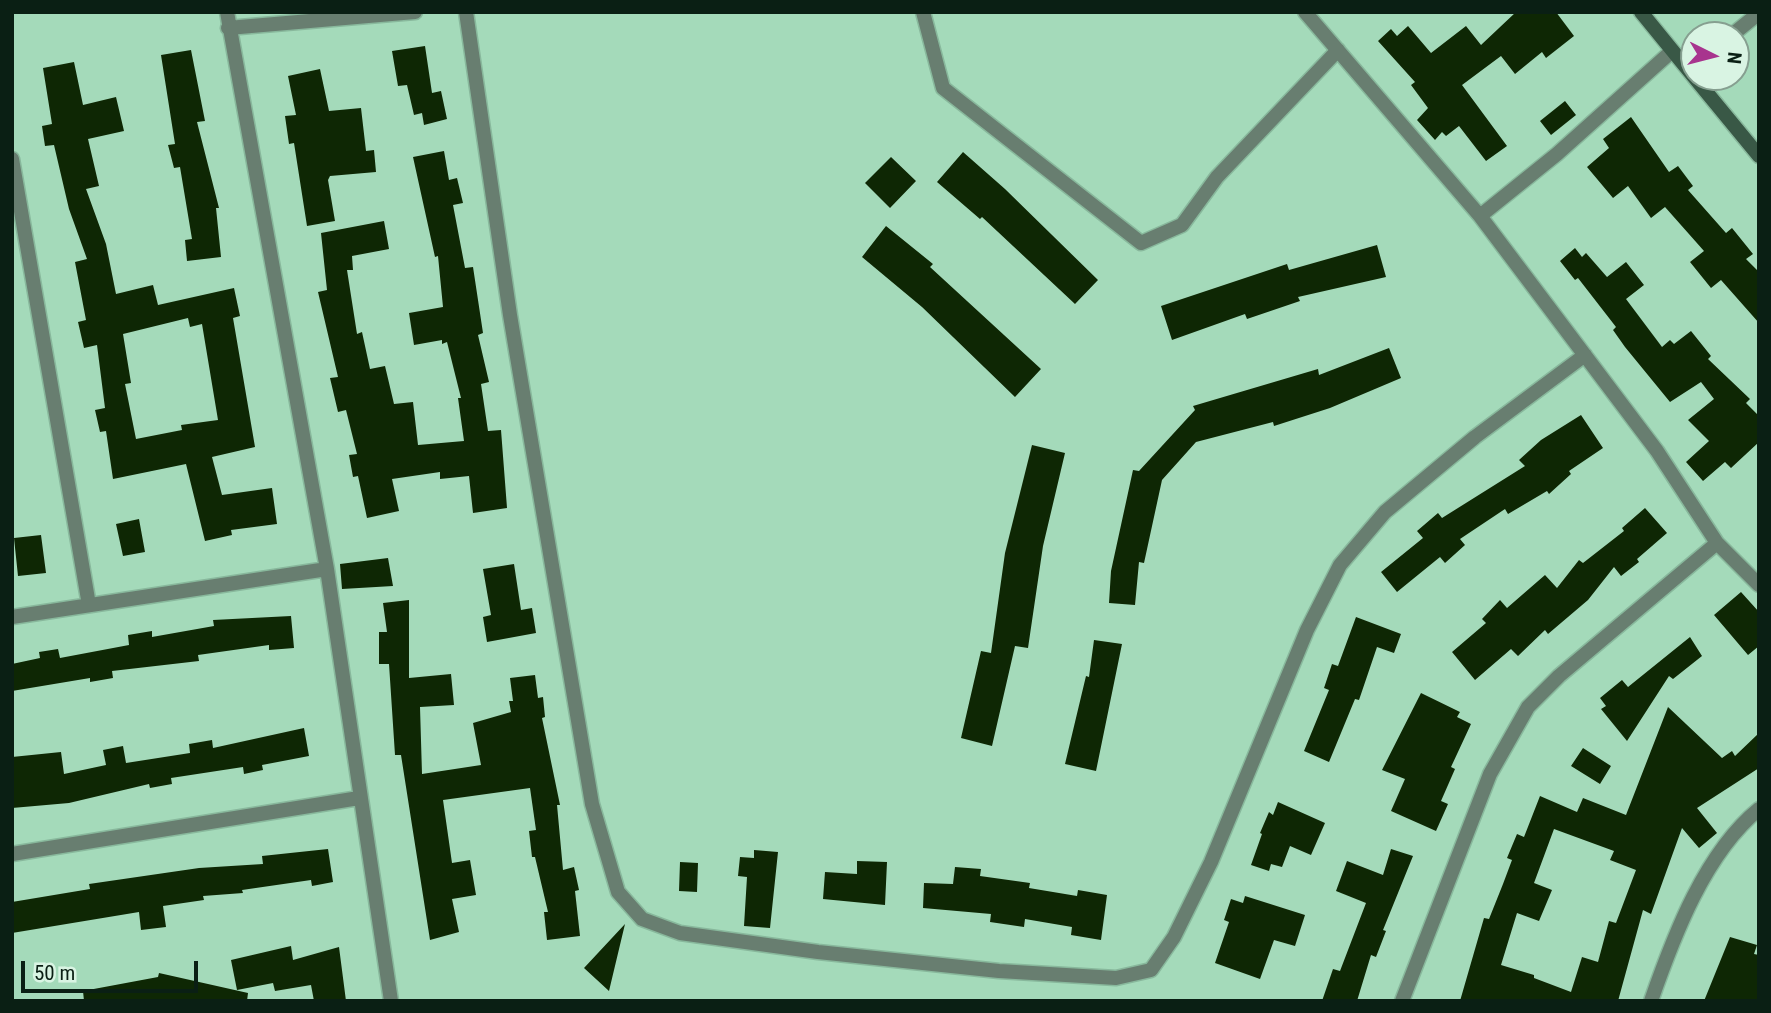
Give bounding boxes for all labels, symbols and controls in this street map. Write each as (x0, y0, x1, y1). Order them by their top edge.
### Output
north arrow (1680, 21, 1750, 91)
text: N (1722, 51, 1746, 65)
scale bar (24, 946, 201, 990)
text: 50 m (34, 961, 75, 985)

